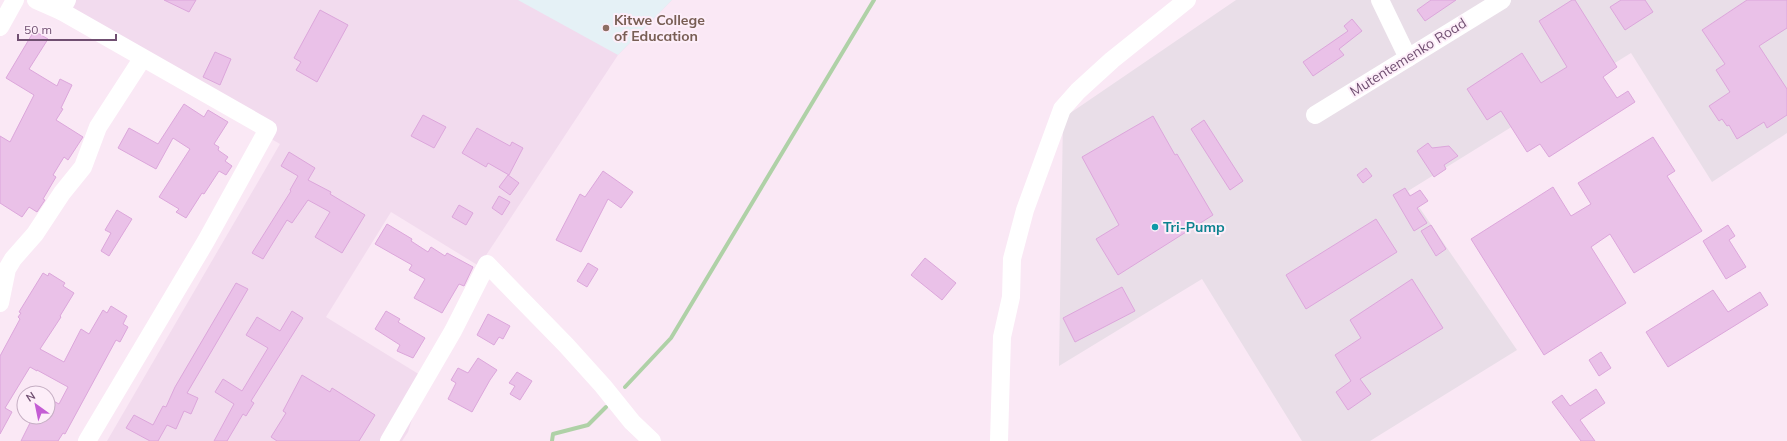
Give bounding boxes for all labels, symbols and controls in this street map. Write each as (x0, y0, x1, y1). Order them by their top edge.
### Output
place label: Kitwe College of Education (614, 11, 705, 45)
street label: Mutentemenko Road (1346, 14, 1470, 100)
scale bar (18, 16, 116, 42)
text: 50 m (24, 22, 52, 37)
marker: Kitwe College of Education (601, 23, 611, 33)
place label: Tri-Pump (1163, 218, 1225, 236)
marker: Tri-Pump (1150, 222, 1160, 232)
north arrow (16, 385, 56, 425)
text: N (23, 388, 38, 405)

